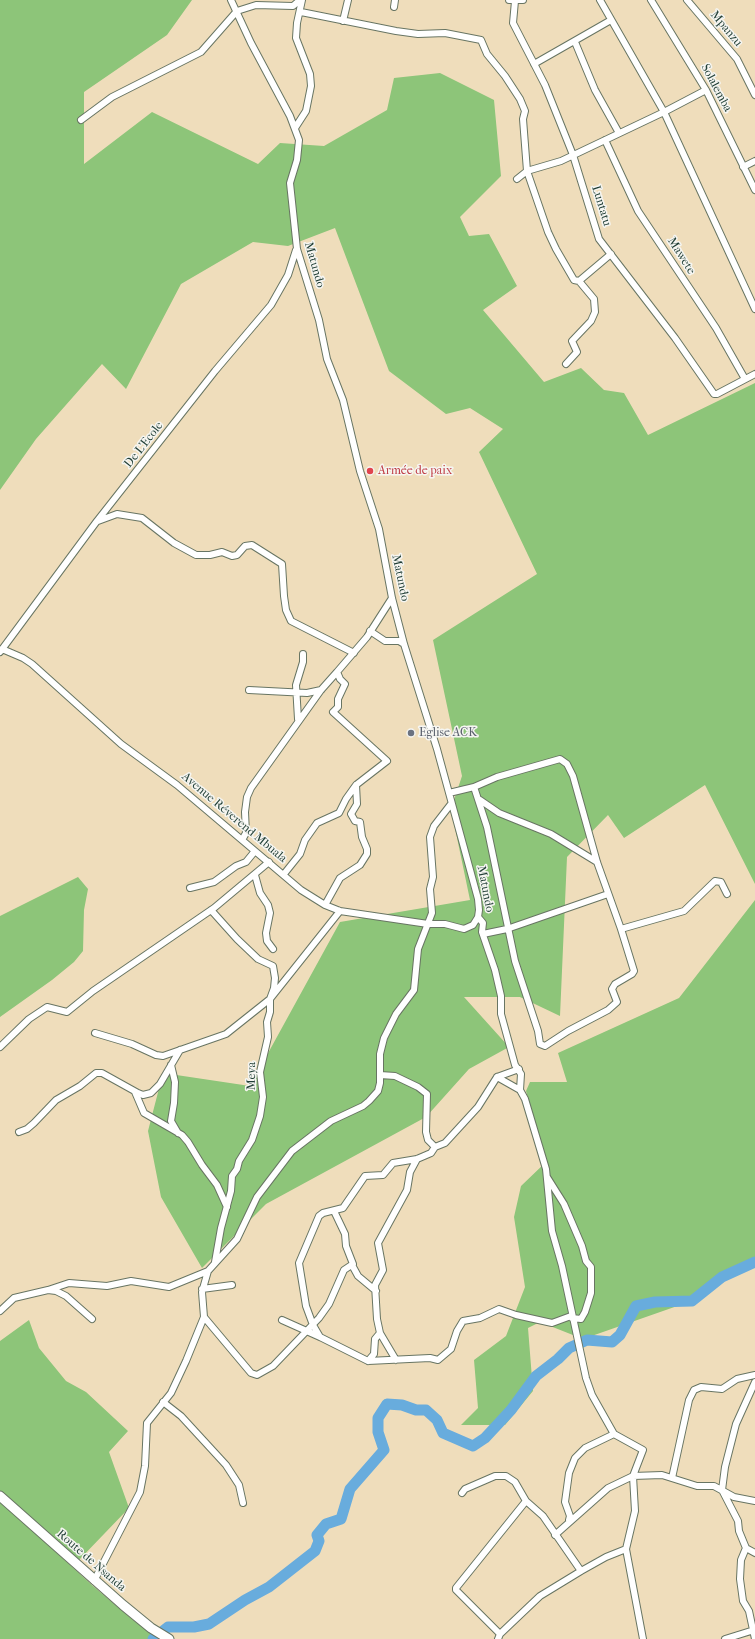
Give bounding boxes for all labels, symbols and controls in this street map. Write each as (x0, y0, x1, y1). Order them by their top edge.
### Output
street label: Mpanzu (707, 8, 745, 50)
street label: Solalemba (697, 62, 735, 114)
street label: Luntatu (588, 184, 614, 228)
street label: Mawete (664, 235, 698, 277)
street label: Matundo (301, 240, 327, 290)
street label: De L'Ecole (122, 419, 166, 471)
place label: Armée de paix (378, 464, 452, 478)
marker: Armée de paix (365, 466, 375, 476)
street label: Matundo (388, 553, 412, 603)
place label: Eglise ACK (419, 726, 477, 740)
marker: Eglise ACK (406, 728, 416, 738)
street label: Avenue Réverend Mbuala (179, 770, 289, 866)
street label: Matundo (473, 864, 497, 914)
street label: Meya (245, 1062, 259, 1090)
street label: Route de Nsanda (53, 1527, 129, 1595)

